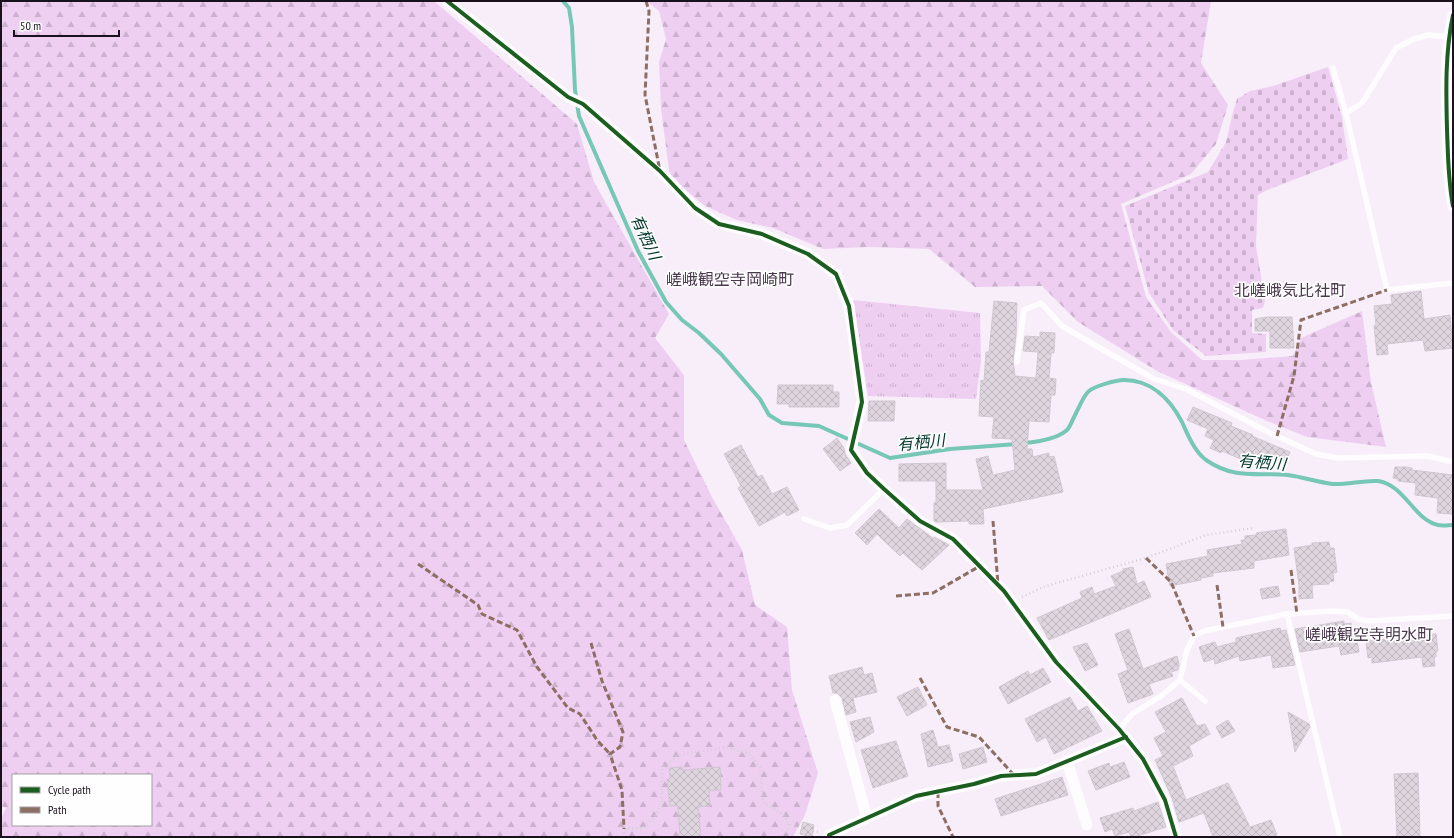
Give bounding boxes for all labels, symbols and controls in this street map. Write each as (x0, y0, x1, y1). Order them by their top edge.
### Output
scale bar (14, 12, 119, 38)
text: 50 m (20, 18, 41, 33)
water label: 有栖川 (627, 211, 666, 265)
district label: 嵯峨観空寺岡崎町 (666, 269, 794, 289)
district label: 北嵯峨気比社町 (1234, 280, 1346, 300)
water label: 有栖川 (896, 429, 948, 454)
water label: 有栖川 (1237, 450, 1289, 474)
district label: 嵯峨観空寺明水町 (1305, 624, 1433, 644)
legend (12, 774, 152, 826)
text: Cycle path (48, 782, 91, 797)
text: Path (48, 802, 66, 817)

